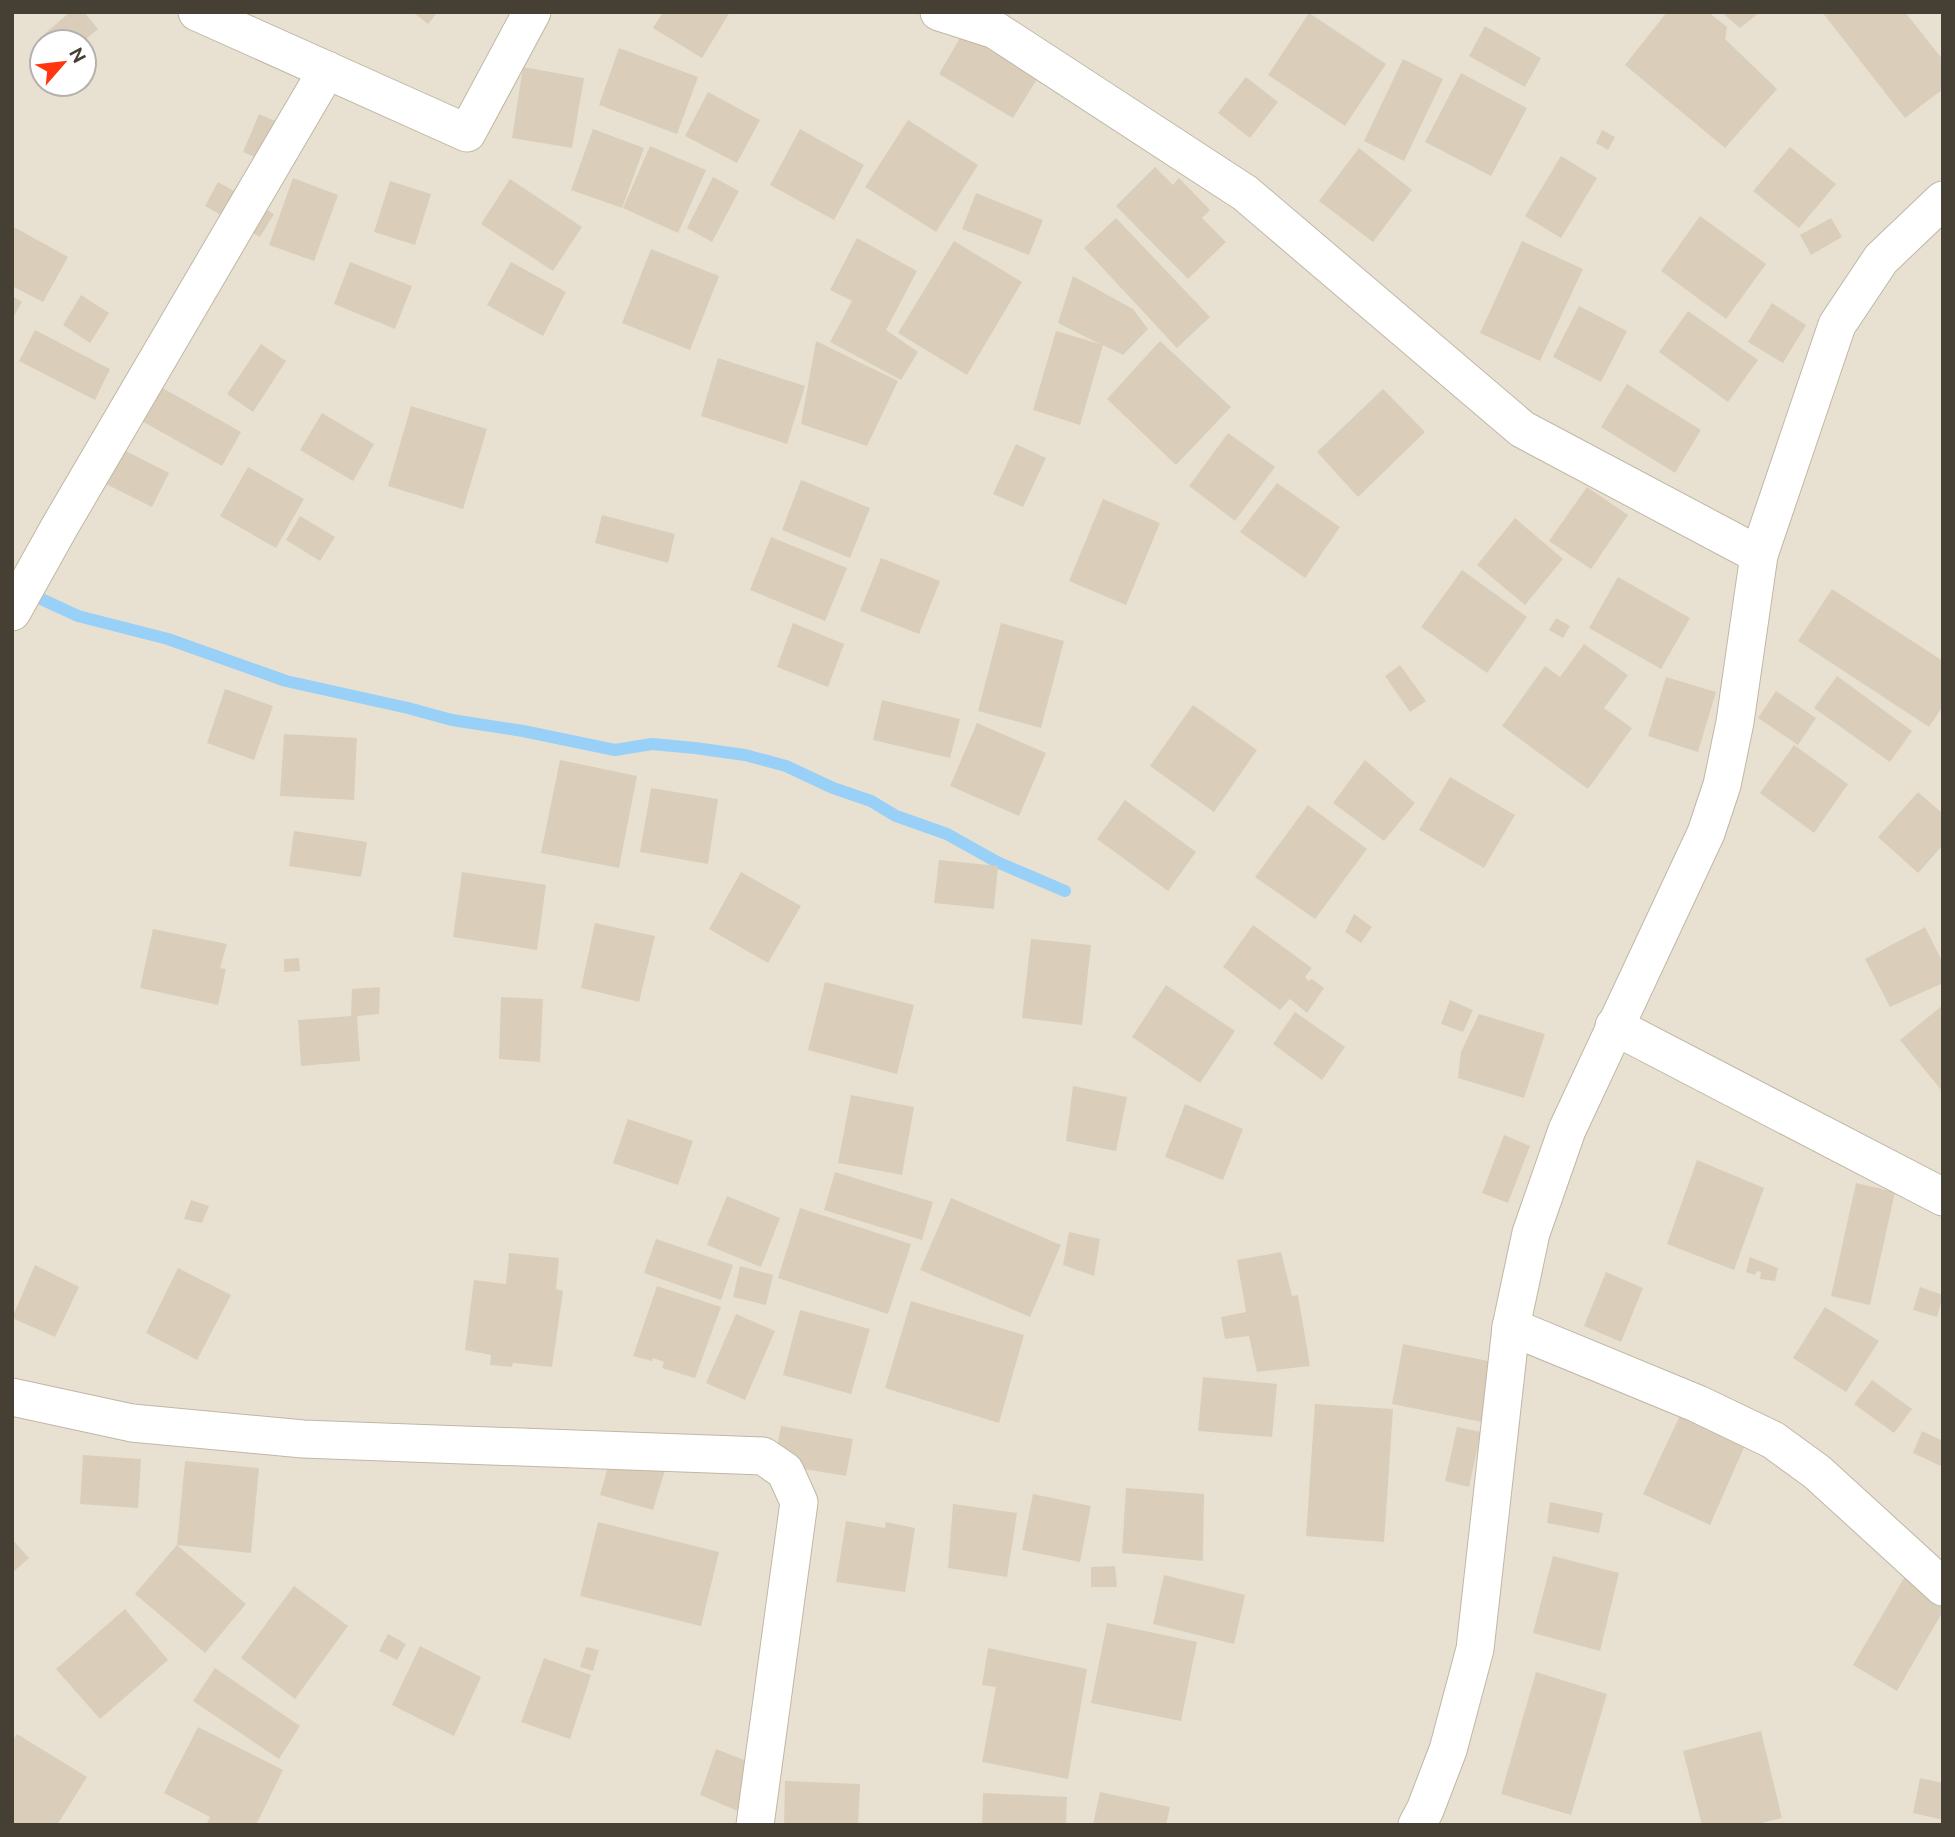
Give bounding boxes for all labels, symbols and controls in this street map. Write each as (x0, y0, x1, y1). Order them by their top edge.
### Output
north arrow (28, 28, 98, 98)
text: N (65, 44, 91, 66)

